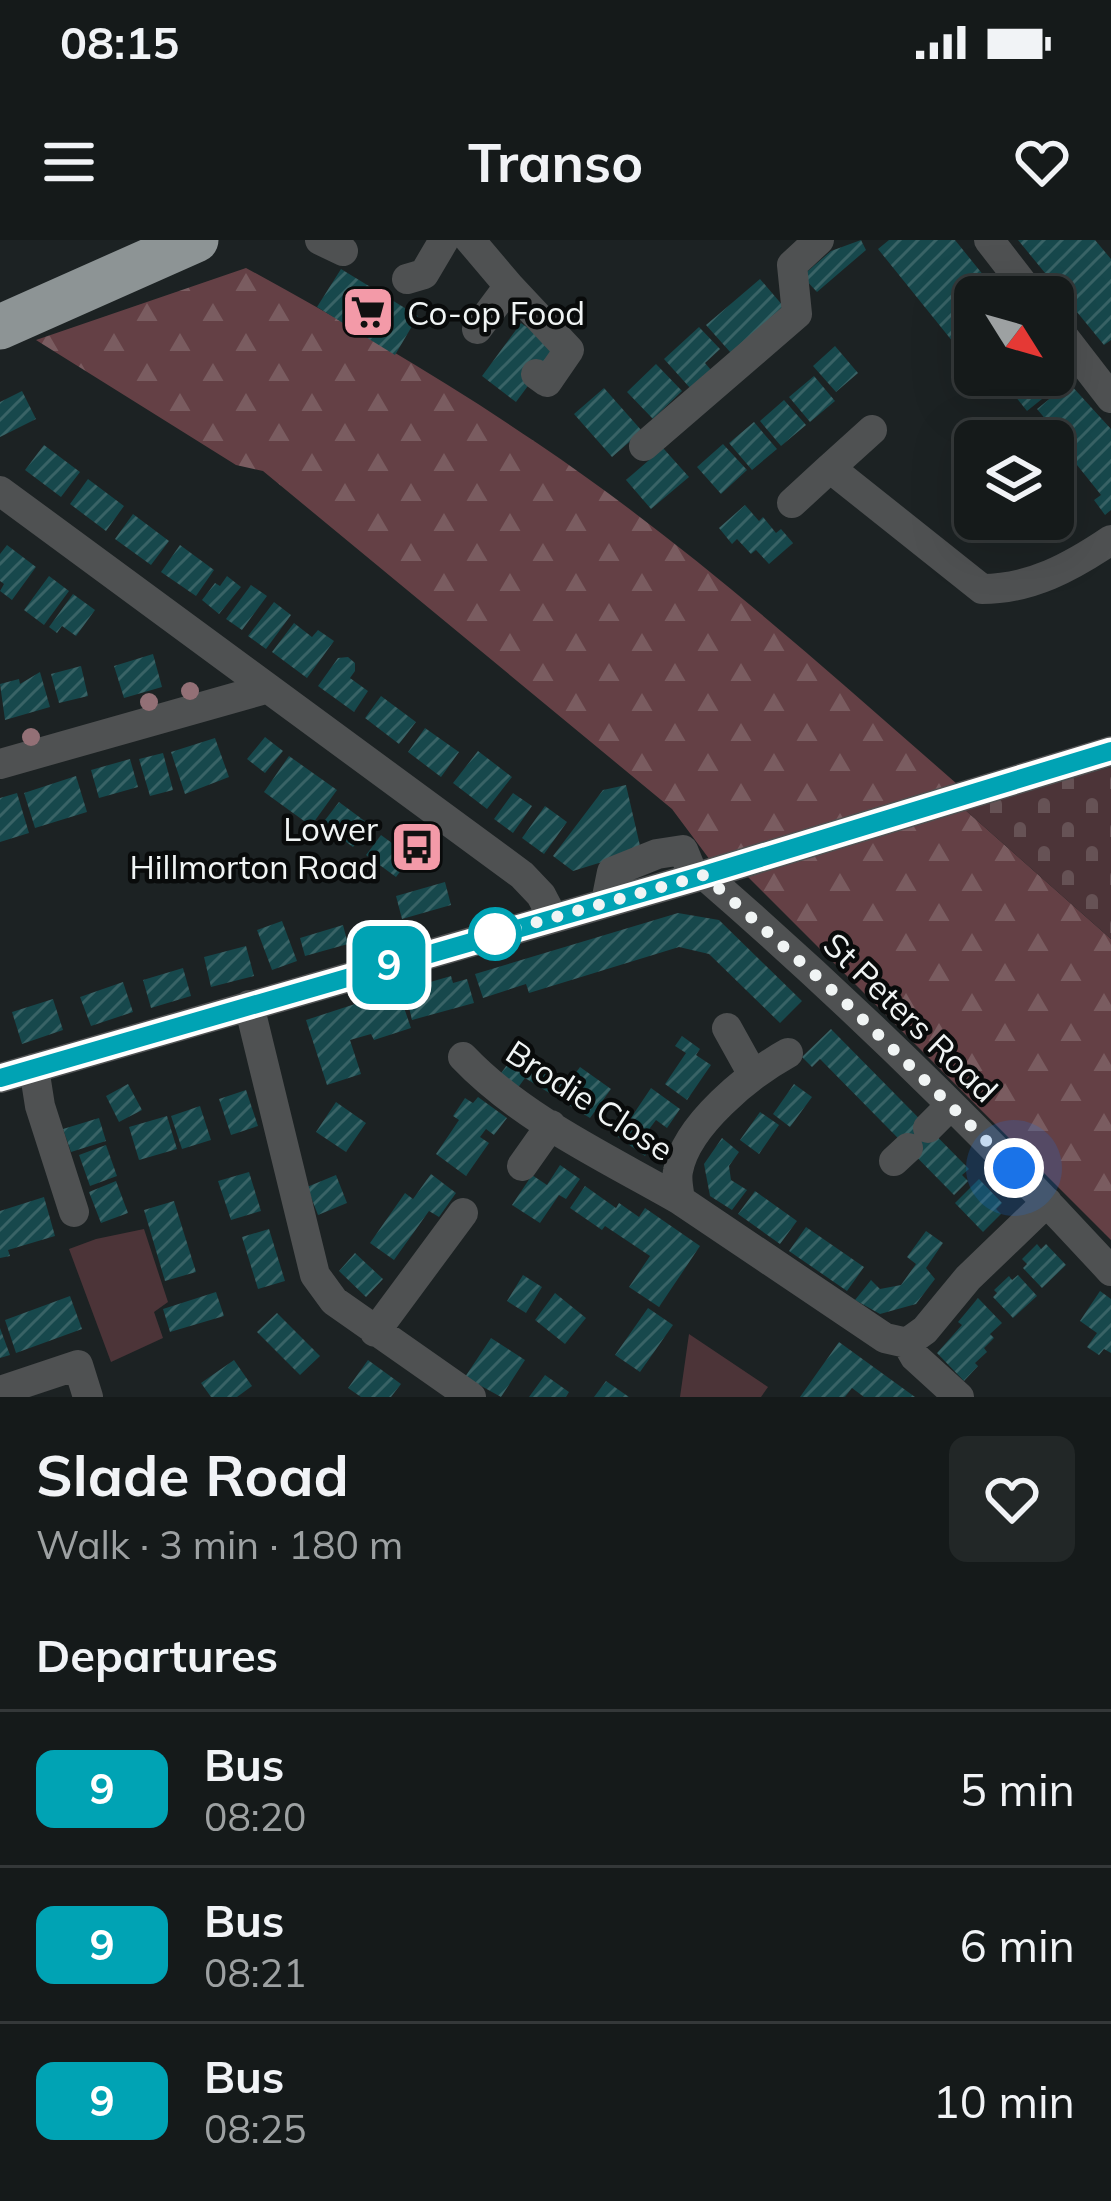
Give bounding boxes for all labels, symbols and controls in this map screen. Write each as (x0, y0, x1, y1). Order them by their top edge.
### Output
text: 08:15 (60, 14, 179, 70)
text: Transo (468, 128, 643, 196)
icon: menu (36, 129, 102, 195)
icon: heart (1009, 129, 1075, 195)
north arrow (954, 276, 1074, 396)
map controls (954, 276, 1074, 540)
supermarket icon: Co-op Food (340, 284, 396, 340)
place label: Co-op Food (407, 292, 585, 333)
button: layers (954, 420, 1074, 540)
place label: Lower Hillmorton Road (129, 808, 378, 887)
bus stop icon: Lower Hillmorton Road (389, 819, 445, 875)
unlabelled marker (470, 909, 520, 959)
street label: St Peters Road (815, 924, 1007, 1110)
line badge: 9 (350, 926, 428, 1004)
text: 9 (376, 938, 402, 991)
street label: Brodie Close (499, 1031, 681, 1169)
your location (984, 1138, 1044, 1198)
button: heart (949, 1436, 1075, 1562)
text: Slade Road (36, 1439, 349, 1510)
text: Walk · 3 min · 180 m (36, 1520, 403, 1569)
text: Departures (36, 1627, 278, 1683)
text: Bus (204, 1736, 284, 1792)
text: 5 min (960, 1761, 1075, 1817)
text: 9 (89, 1762, 115, 1815)
text: 08:20 (204, 1792, 307, 1841)
text: Bus (204, 1892, 284, 1948)
text: 6 min (960, 1917, 1075, 1973)
text: 9 (89, 1918, 115, 1971)
text: 08:21 (204, 1948, 307, 1997)
text: Bus (204, 2048, 284, 2104)
text: 10 min (933, 2073, 1075, 2129)
text: 9 (89, 2074, 115, 2127)
text: 08:25 (204, 2104, 307, 2153)

